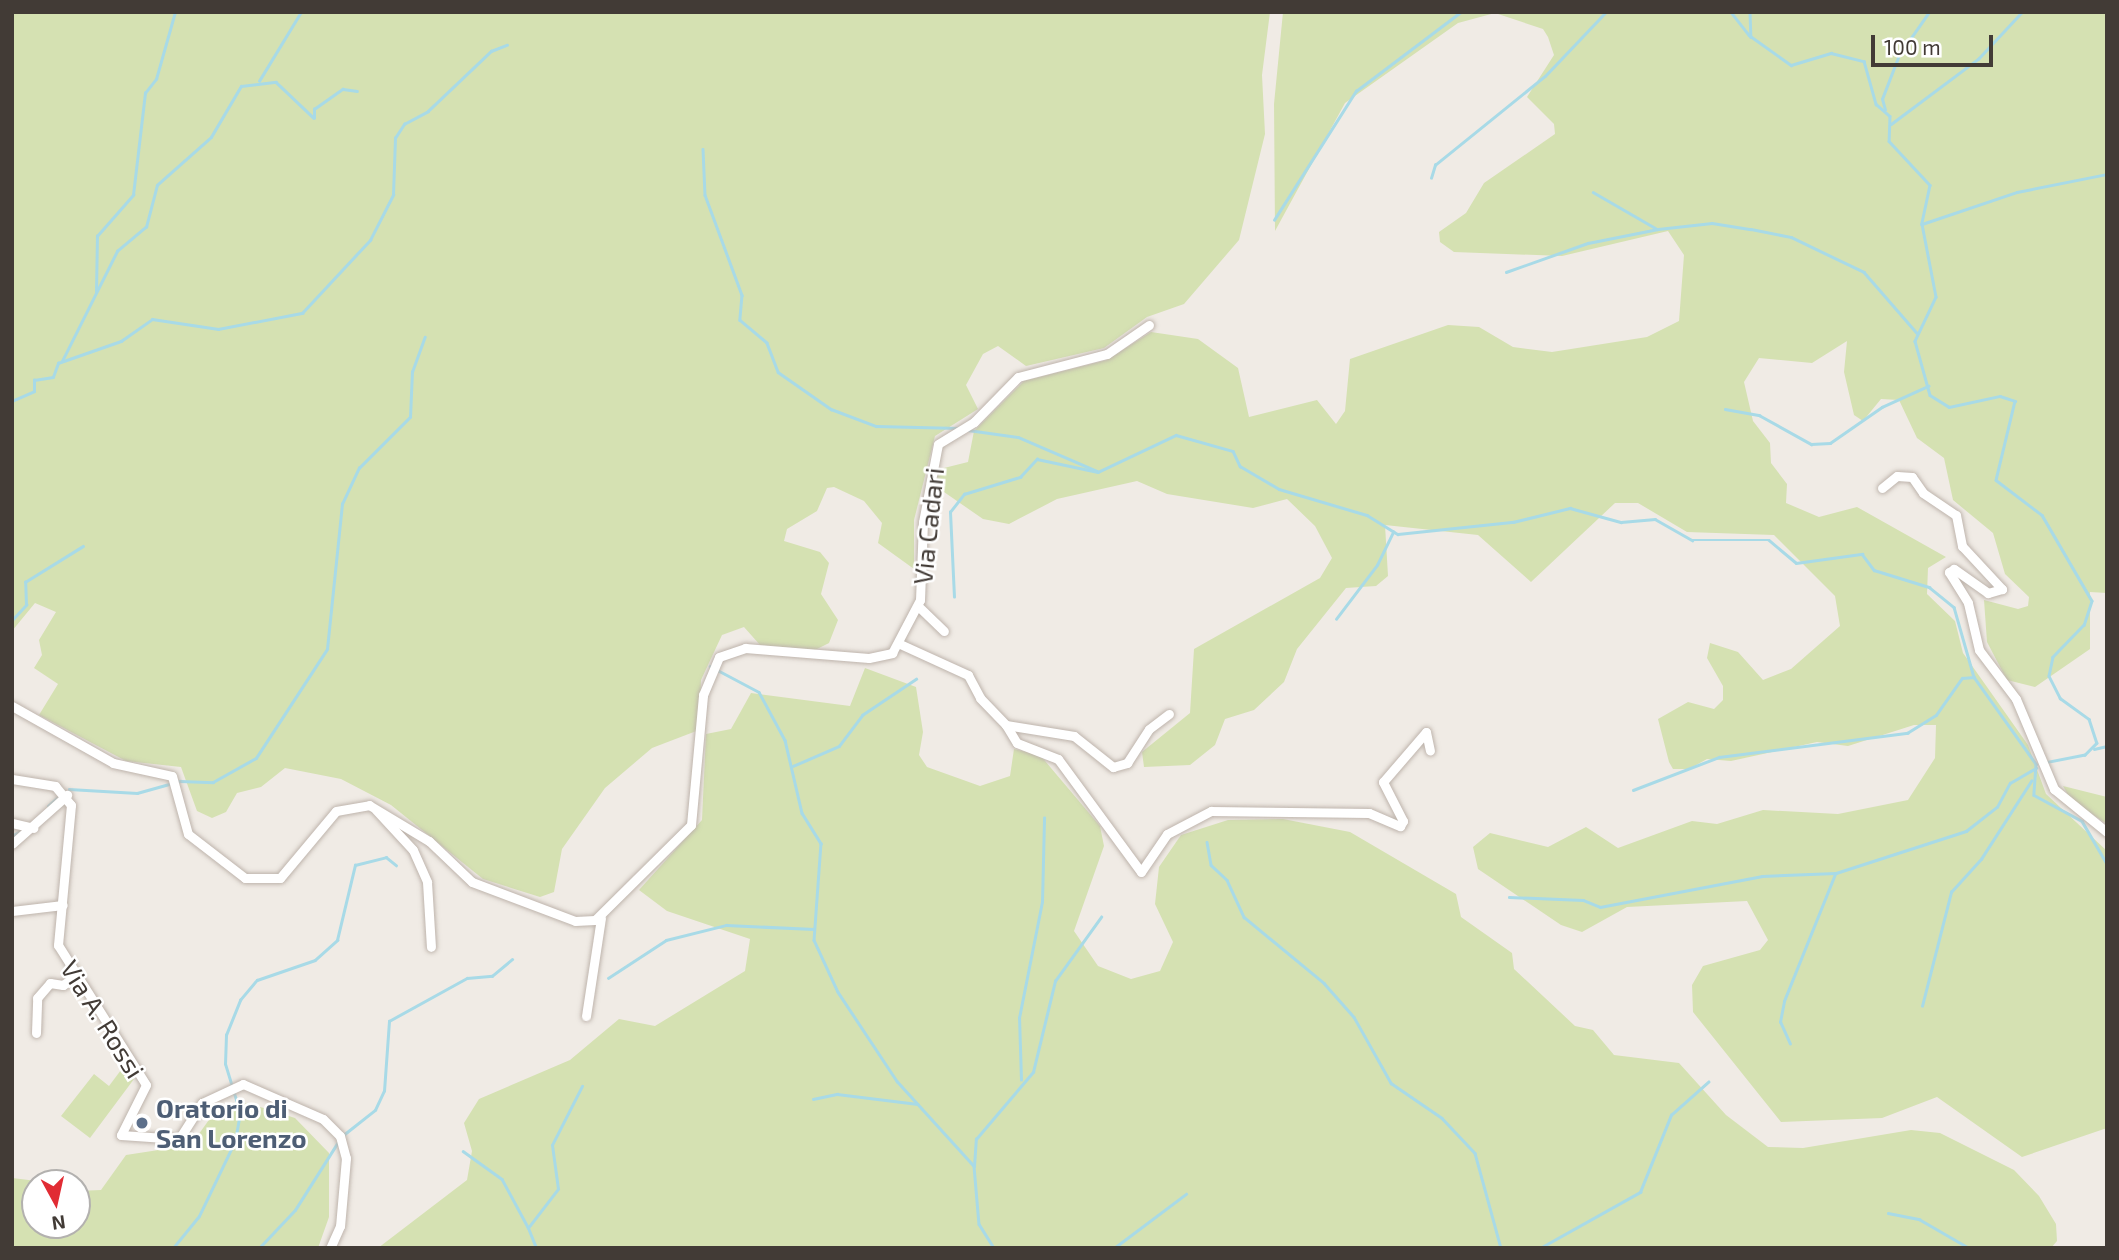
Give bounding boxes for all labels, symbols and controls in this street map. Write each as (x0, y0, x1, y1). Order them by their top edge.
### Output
scale bar (1874, 21, 1996, 65)
text: 100 m (1884, 34, 1941, 59)
street label: Via Cadari (906, 466, 950, 586)
street label: Via A. Rossi (54, 954, 152, 1084)
place label: Oratorio di San Lorenzo (156, 1092, 307, 1154)
marker: Oratorio di San Lorenzo (134, 1115, 150, 1131)
north arrow (21, 1169, 91, 1239)
text: N (50, 1211, 67, 1236)

